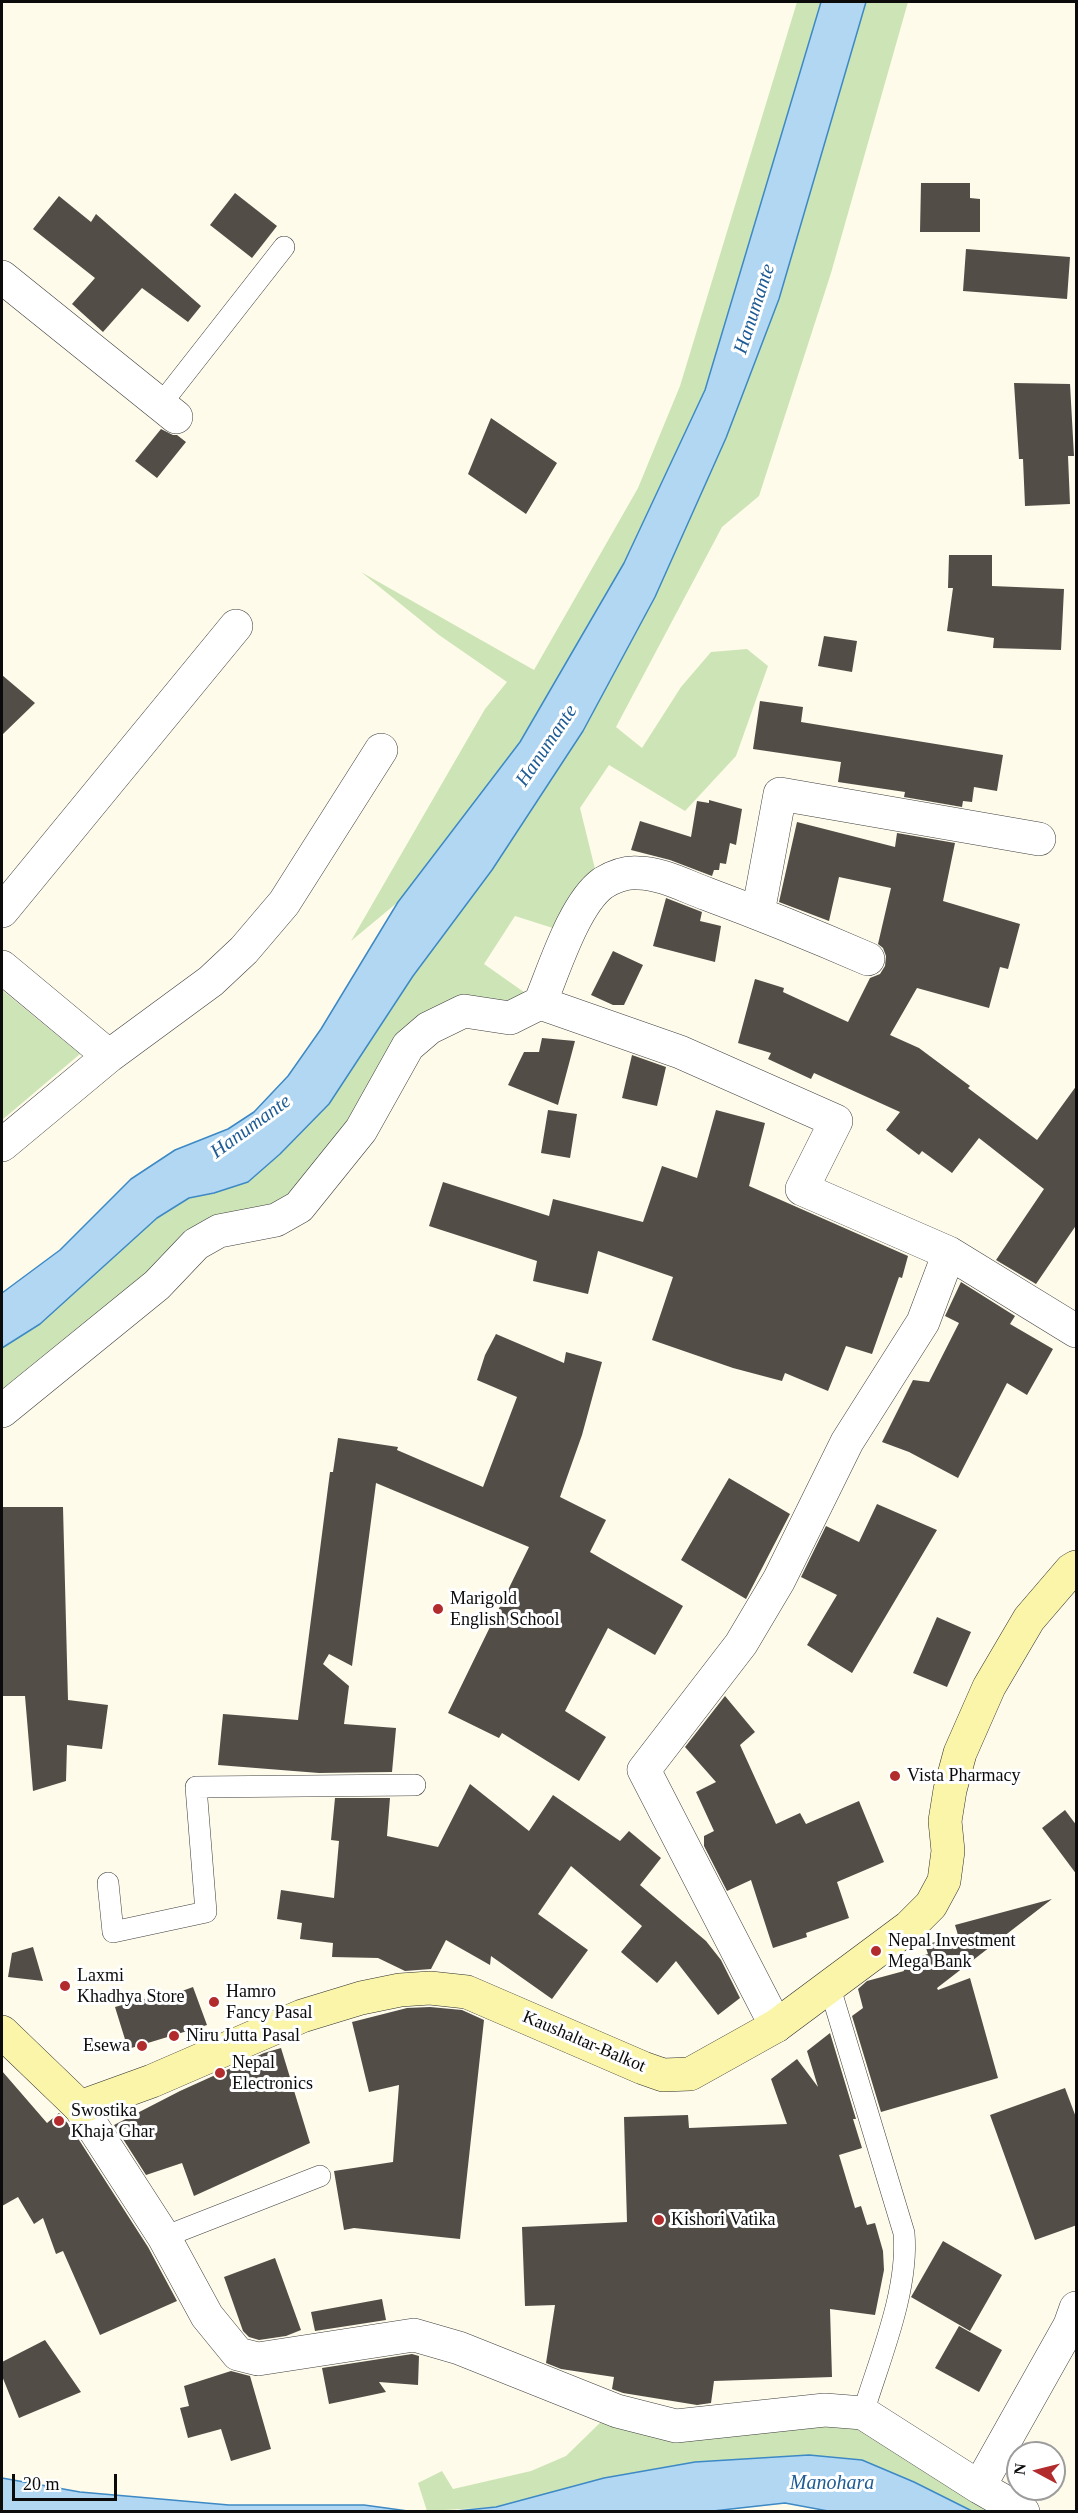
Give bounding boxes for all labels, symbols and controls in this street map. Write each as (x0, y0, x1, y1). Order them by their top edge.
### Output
water label: Hanumante (726, 252, 784, 366)
water label: Hanumante (506, 693, 588, 799)
water label: Hanumante (199, 1085, 303, 1169)
place label: Marigold English School (450, 1588, 572, 1630)
marker: Marigold English School (431, 1602, 445, 1616)
place label: Vista Pharmacy (907, 1765, 1037, 1787)
marker: Vista Pharmacy (888, 1769, 902, 1783)
place label: Nepal Investment Mega Bank (888, 1930, 1039, 1972)
marker: Nepal Investment Mega Bank (869, 1944, 883, 1958)
place label: Laxmi Khadhya Store (77, 1965, 200, 2008)
marker: Laxmi Khadhya Store (58, 1979, 72, 1993)
place label: Hamro Fancy Pasal (226, 1981, 323, 2024)
marker: Hamro Fancy Pasal (207, 1995, 221, 2009)
street label: Kaushaltar-Balkot (511, 2003, 657, 2081)
place label: Niru Jutta Pasal (186, 2025, 316, 2047)
marker: Niru Jutta Pasal (167, 2029, 181, 2043)
place label: Esewa (77, 2035, 130, 2057)
marker: Esewa (135, 2039, 149, 2053)
place label: Nepal Electronics (232, 2052, 323, 2094)
marker: Nepal Electronics (213, 2066, 227, 2080)
place label: Swostika Khaja Ghar (71, 2100, 165, 2142)
marker: Swostika Khaja Ghar (52, 2114, 66, 2128)
place label: Kishori Vatika (671, 2209, 786, 2231)
marker: Kishori Vatika (652, 2213, 666, 2227)
north arrow (1006, 2441, 1066, 2501)
scale bar (15, 2462, 120, 2500)
text: N (1010, 2462, 1029, 2476)
water label: Manohara (784, 2472, 880, 2496)
text: 20 m (23, 2474, 60, 2494)

